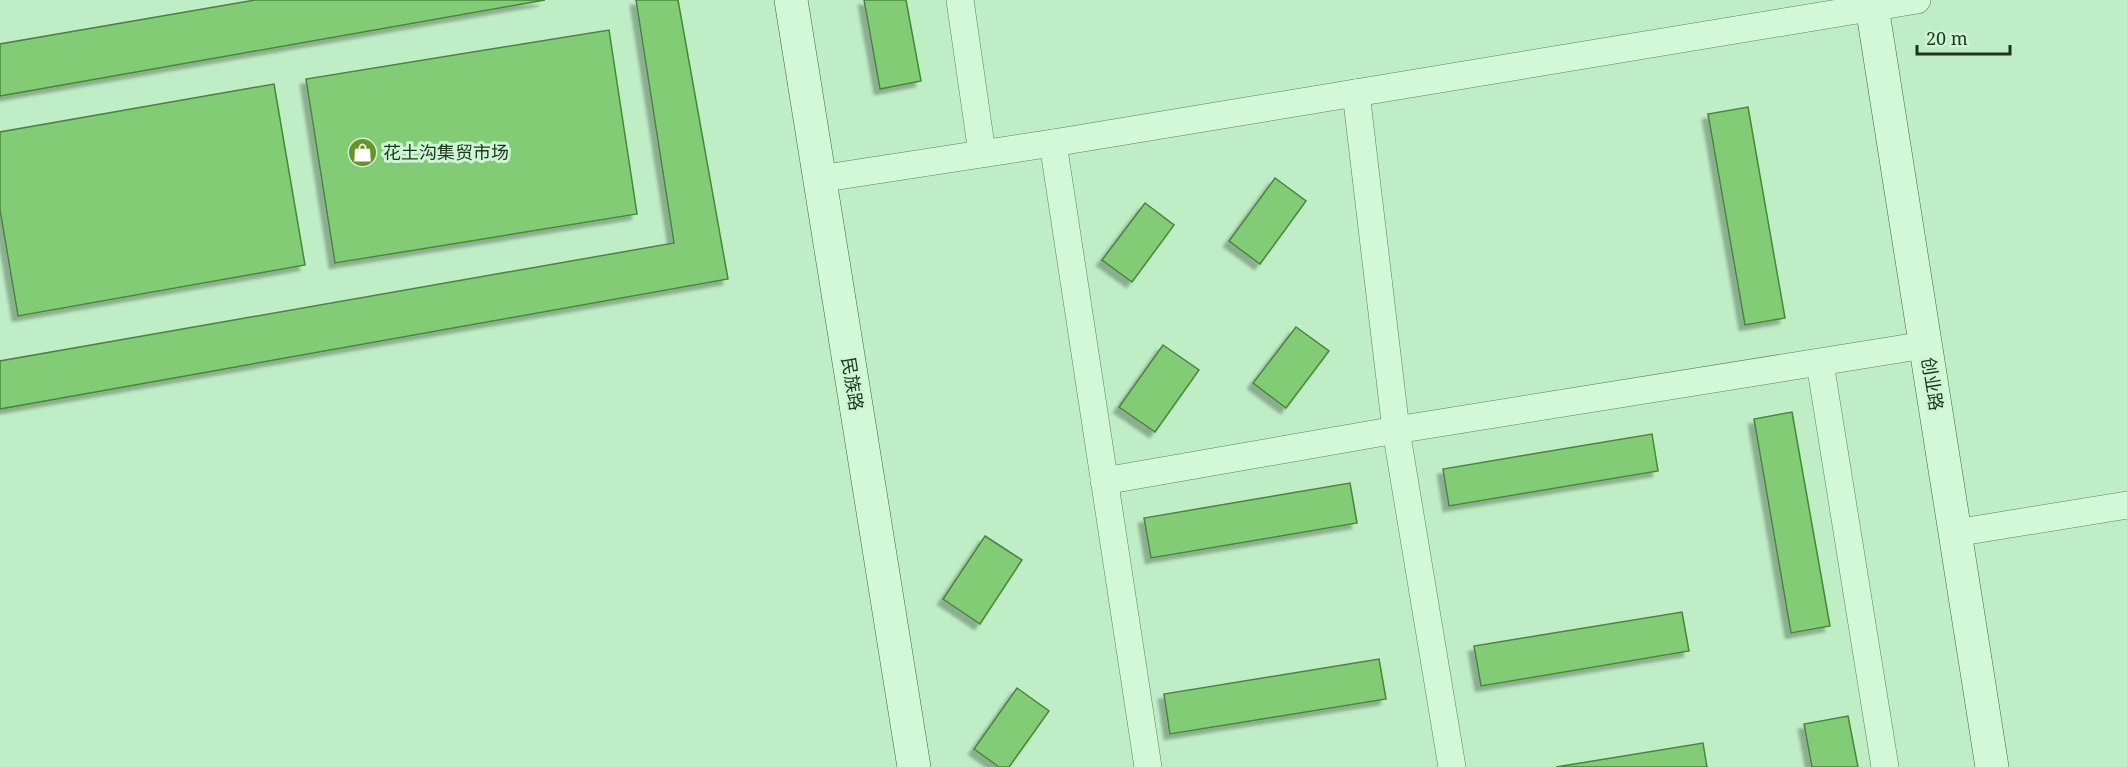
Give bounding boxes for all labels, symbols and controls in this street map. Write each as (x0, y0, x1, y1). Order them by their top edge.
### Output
scale bar (1917, 18, 2010, 56)
text: 20 m (1926, 26, 1968, 50)
shop icon: 花土沟集贸市场 (346, 137, 378, 169)
place label: 花土沟集贸市场 (383, 140, 509, 164)
street label: 民族路 (837, 355, 869, 412)
street label: 创业路 (1917, 355, 1949, 412)

